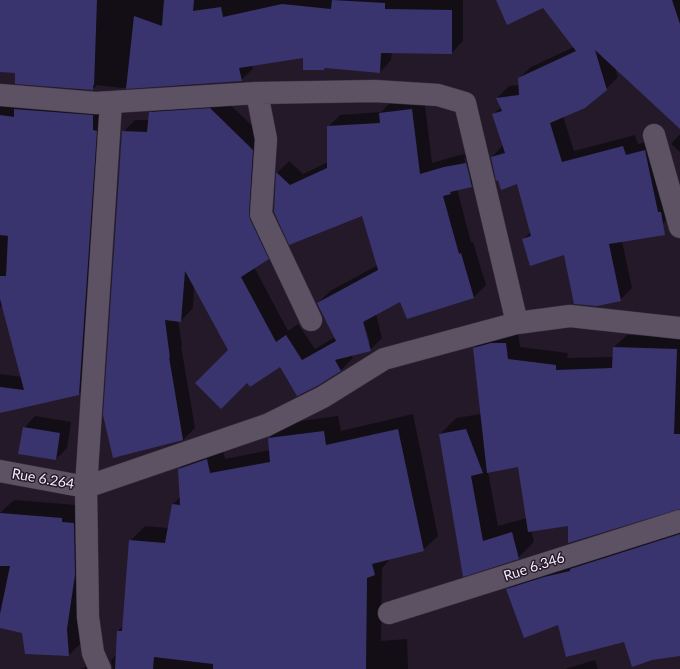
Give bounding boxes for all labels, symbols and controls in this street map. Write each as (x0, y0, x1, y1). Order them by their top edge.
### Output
street label: Rue 6.264 (10, 465, 76, 493)
street label: Rue 6.346 (501, 549, 567, 585)

